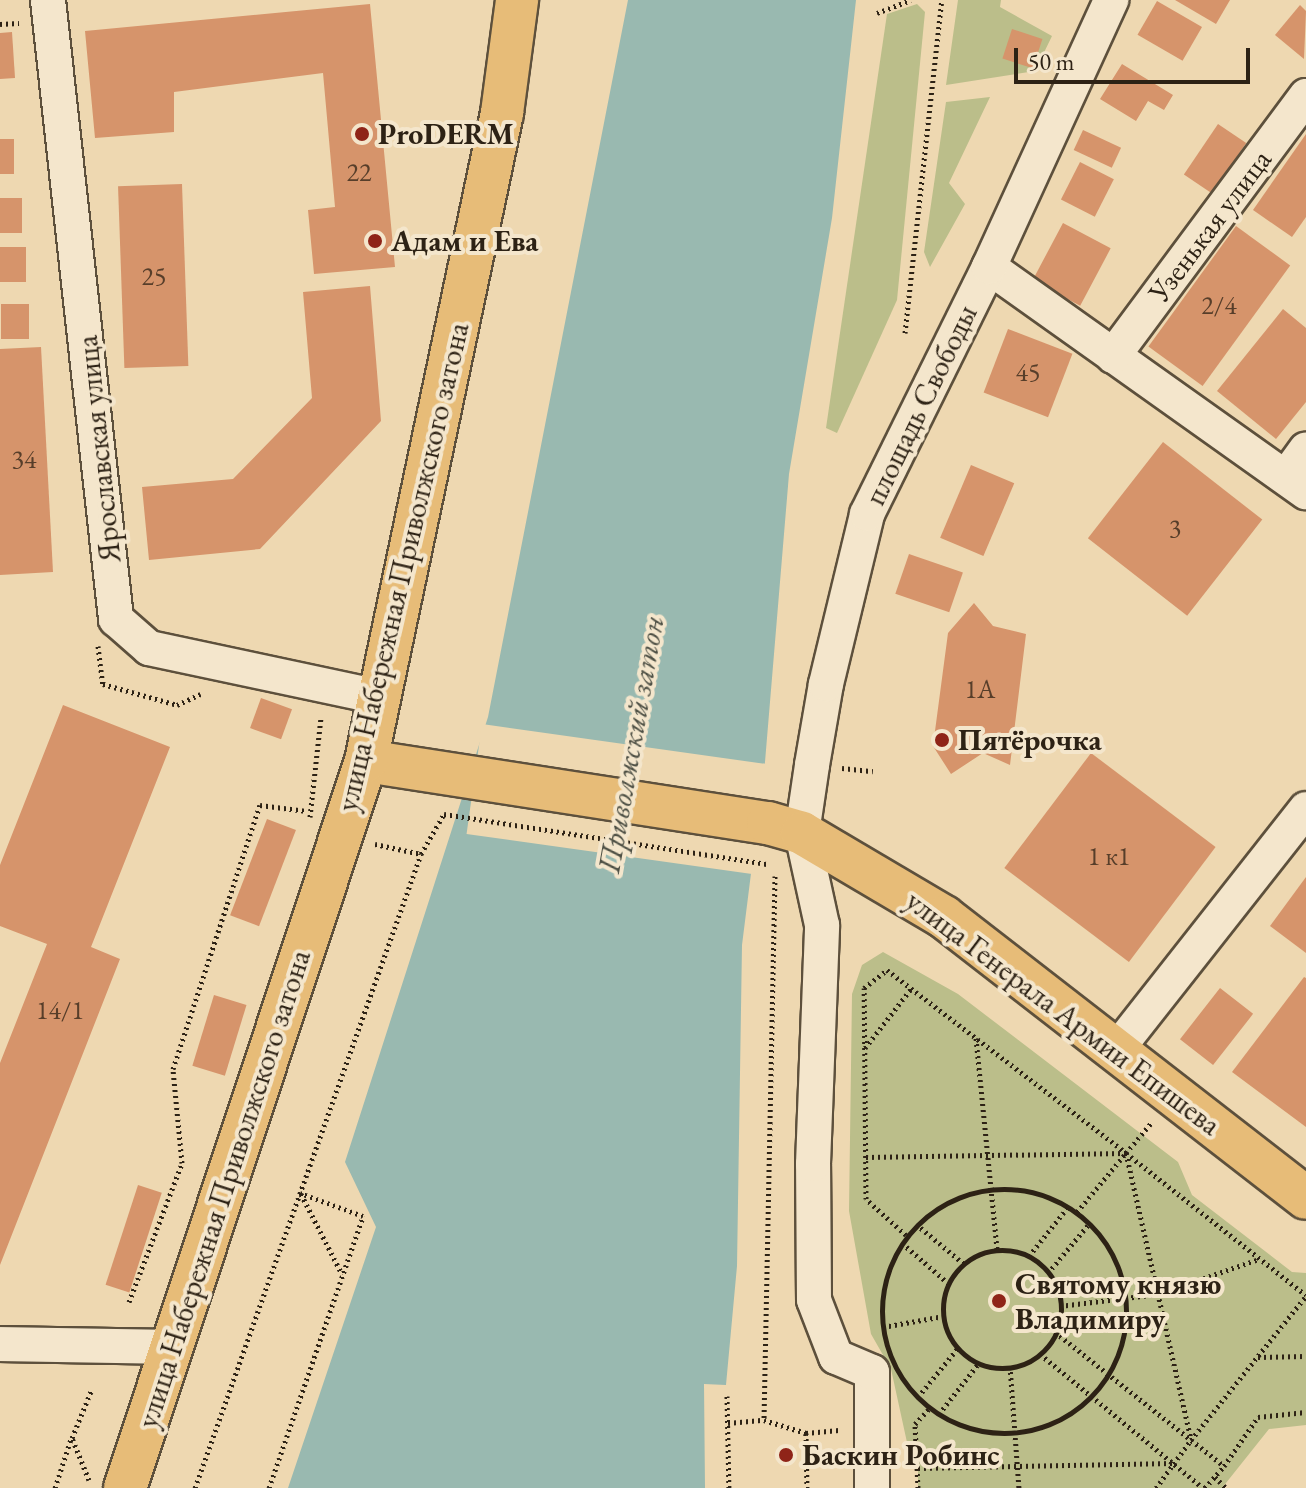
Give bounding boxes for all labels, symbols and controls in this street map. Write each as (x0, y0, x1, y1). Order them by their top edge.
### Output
scale bar (1018, 32, 1254, 82)
text: 50 m (1028, 46, 1075, 77)
place label: ProDERM (378, 116, 514, 152)
marker: ProDERM (353, 125, 371, 143)
street label: Узенькая улица (1141, 143, 1279, 309)
house number: 22 (347, 157, 371, 189)
place label: Адам и Ева (391, 223, 539, 259)
marker: Адам и Ева (366, 232, 384, 250)
house number: 25 (142, 261, 166, 293)
house number: 2/4 (1201, 290, 1237, 322)
street label: площадь Свободы (857, 299, 985, 511)
street label: улица Набережная Приволжского затона (329, 319, 477, 815)
street label: Ярославская улица (69, 334, 129, 564)
house number: 45 (1016, 357, 1040, 389)
house number: 34 (12, 444, 36, 476)
house number: 3 (1169, 513, 1181, 545)
water label: Приволжский затон (589, 612, 673, 876)
house number: 1А (965, 674, 995, 706)
place label: Пятёрочка (958, 722, 1102, 758)
marker: Пятёрочка (933, 731, 951, 749)
house number: 1 к1 (1088, 841, 1130, 873)
street label: улица Генерала Армии Епишева (899, 883, 1227, 1143)
street label: улица Набережная Приволжского затона (130, 945, 318, 1433)
house number: 14/1 (36, 995, 84, 1027)
place label: Святому князю Владимиру (1015, 1266, 1221, 1336)
marker: Святому князю Владимиру (990, 1292, 1008, 1310)
place label: Баскин Робинс (802, 1437, 1000, 1473)
marker: Баскин Робинс (777, 1446, 795, 1464)

